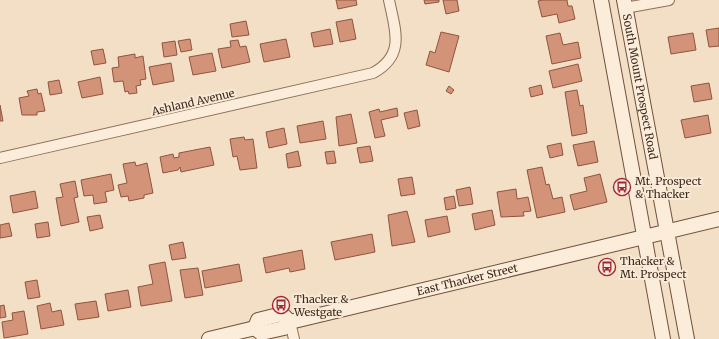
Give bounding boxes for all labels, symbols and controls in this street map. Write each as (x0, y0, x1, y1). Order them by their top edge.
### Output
street label: South Mount Prospect Road (620, 13, 661, 161)
street label: Ashland Avenue (149, 86, 236, 119)
place label: Mt. Prospect & Thacker (635, 174, 702, 201)
bus stop icon: Mt. Prospect & Thacker (612, 177, 632, 197)
place label: Thacker & Mt. Prospect (620, 254, 687, 281)
bus stop icon: Thacker & Mt. Prospect (597, 257, 617, 277)
street label: East Thacker Street (415, 260, 520, 298)
place label: Thacker & Westgate (293, 292, 349, 319)
bus stop icon: Thacker & Westgate (271, 295, 291, 315)

